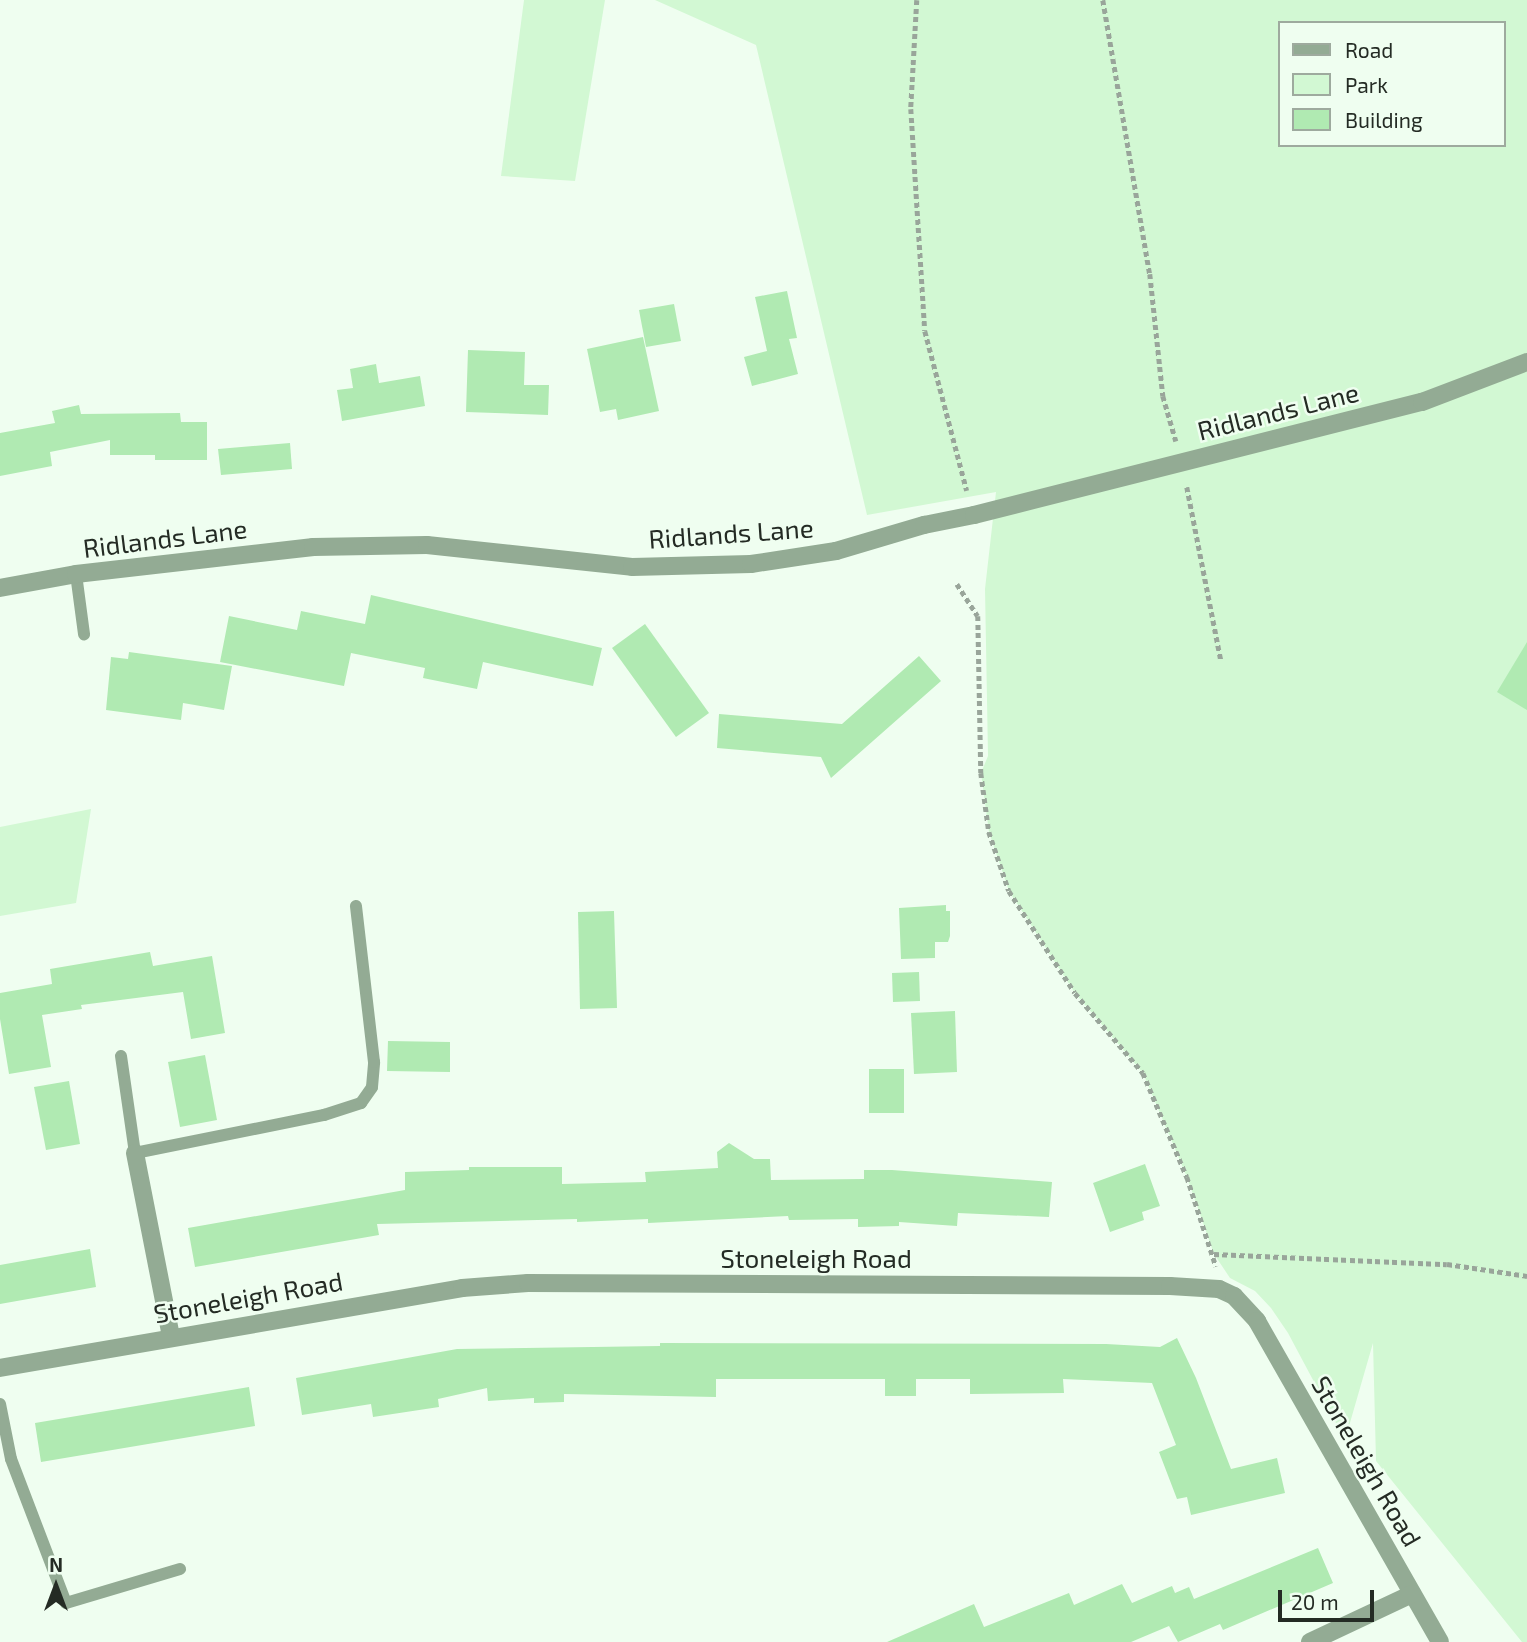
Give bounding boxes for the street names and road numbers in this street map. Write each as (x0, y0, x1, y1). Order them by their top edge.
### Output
street label: Ridlands Lane (1194, 376, 1362, 446)
street label: Ridlands Lane (81, 512, 249, 564)
street label: Ridlands Lane (648, 512, 814, 554)
street label: Stoneleigh Road (720, 1242, 912, 1274)
street label: Stoneleigh Road (151, 1265, 345, 1329)
street label: Stoneleigh Road (1306, 1370, 1428, 1552)

